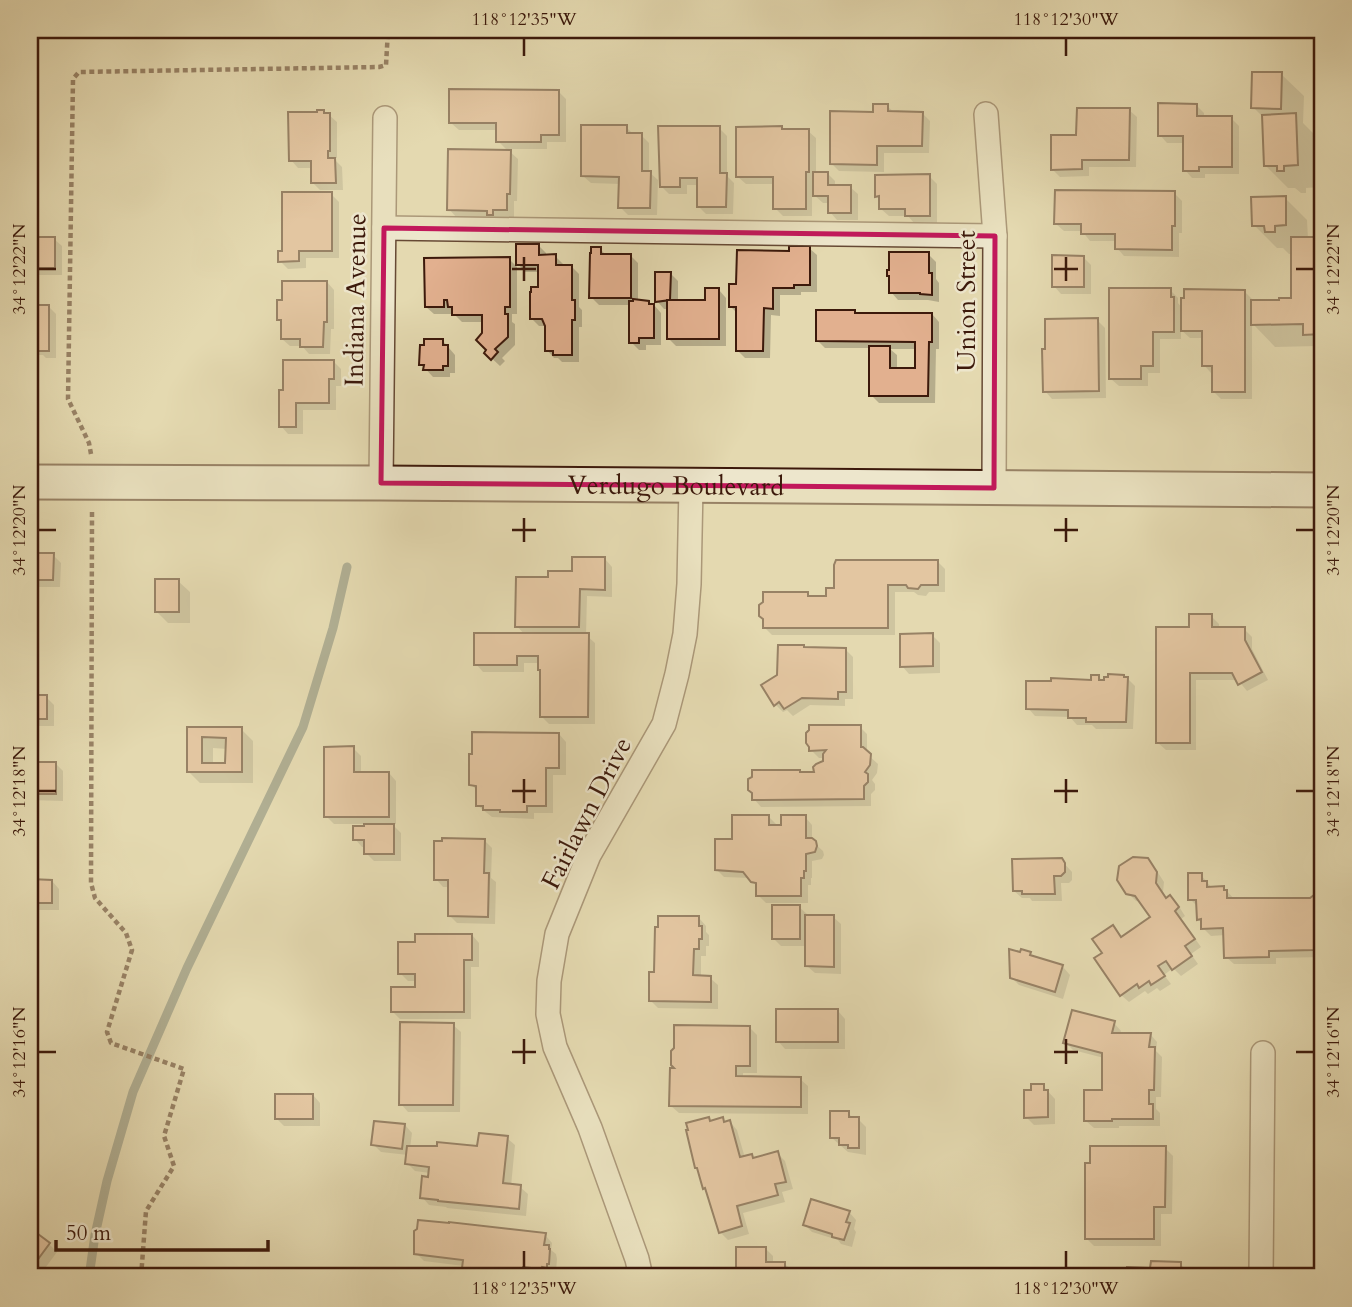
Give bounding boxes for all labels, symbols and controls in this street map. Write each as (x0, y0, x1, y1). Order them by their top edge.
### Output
text: 118°12'35"W (471, 7, 577, 32)
text: 118°12'30"W (1013, 7, 1119, 32)
street label: Indiana Avenue (336, 213, 375, 387)
text: 34°12'22"N (7, 223, 32, 315)
text: 34°12'22"N (1321, 223, 1346, 315)
street label: Union Street (949, 230, 984, 372)
street label: Verdugo Boulevard (568, 467, 784, 504)
text: 34°12'20"N (7, 484, 32, 576)
text: 34°12'20"N (1321, 484, 1346, 576)
street label: Fairlawn Drive (533, 731, 640, 895)
text: 34°12'18"N (7, 745, 32, 837)
text: 34°12'18"N (1321, 745, 1346, 837)
text: 34°12'16"N (7, 1006, 32, 1098)
text: 34°12'16"N (1321, 1006, 1346, 1098)
scale bar (56, 1209, 268, 1253)
text: 50 m (66, 1219, 111, 1248)
text: 118°12'35"W (471, 1276, 577, 1301)
text: 118°12'30"W (1013, 1276, 1119, 1301)

